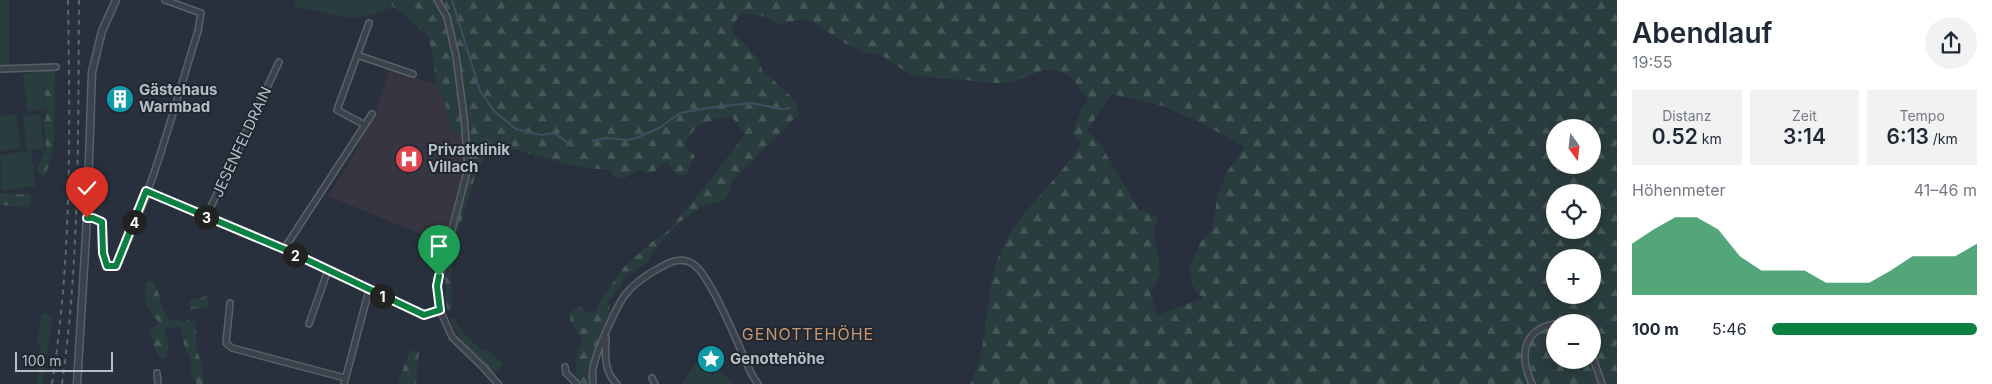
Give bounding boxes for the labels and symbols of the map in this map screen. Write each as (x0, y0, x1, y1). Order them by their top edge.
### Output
place label: Gästehaus Warmbad (139, 80, 217, 116)
street label: JESENFELDRAIN (208, 83, 276, 200)
building icon: Gästehaus Warmbad (105, 84, 135, 114)
north arrow (1546, 119, 1601, 174)
place label: Privatklinik Villach (428, 140, 510, 176)
hospital icon: Privatklinik Villach (394, 144, 424, 174)
pin (66, 167, 108, 218)
pin: 3 (194, 204, 218, 230)
pin: 4 (122, 210, 146, 234)
pin (418, 225, 460, 276)
pin: 2 (282, 242, 308, 268)
pin: 1 (370, 284, 394, 308)
district label: GENOTTEHÖHE (742, 324, 874, 344)
place icon: Genottehöhe (696, 344, 726, 374)
scale bar (15, 349, 112, 372)
place label: Genottehöhe (730, 349, 825, 368)

